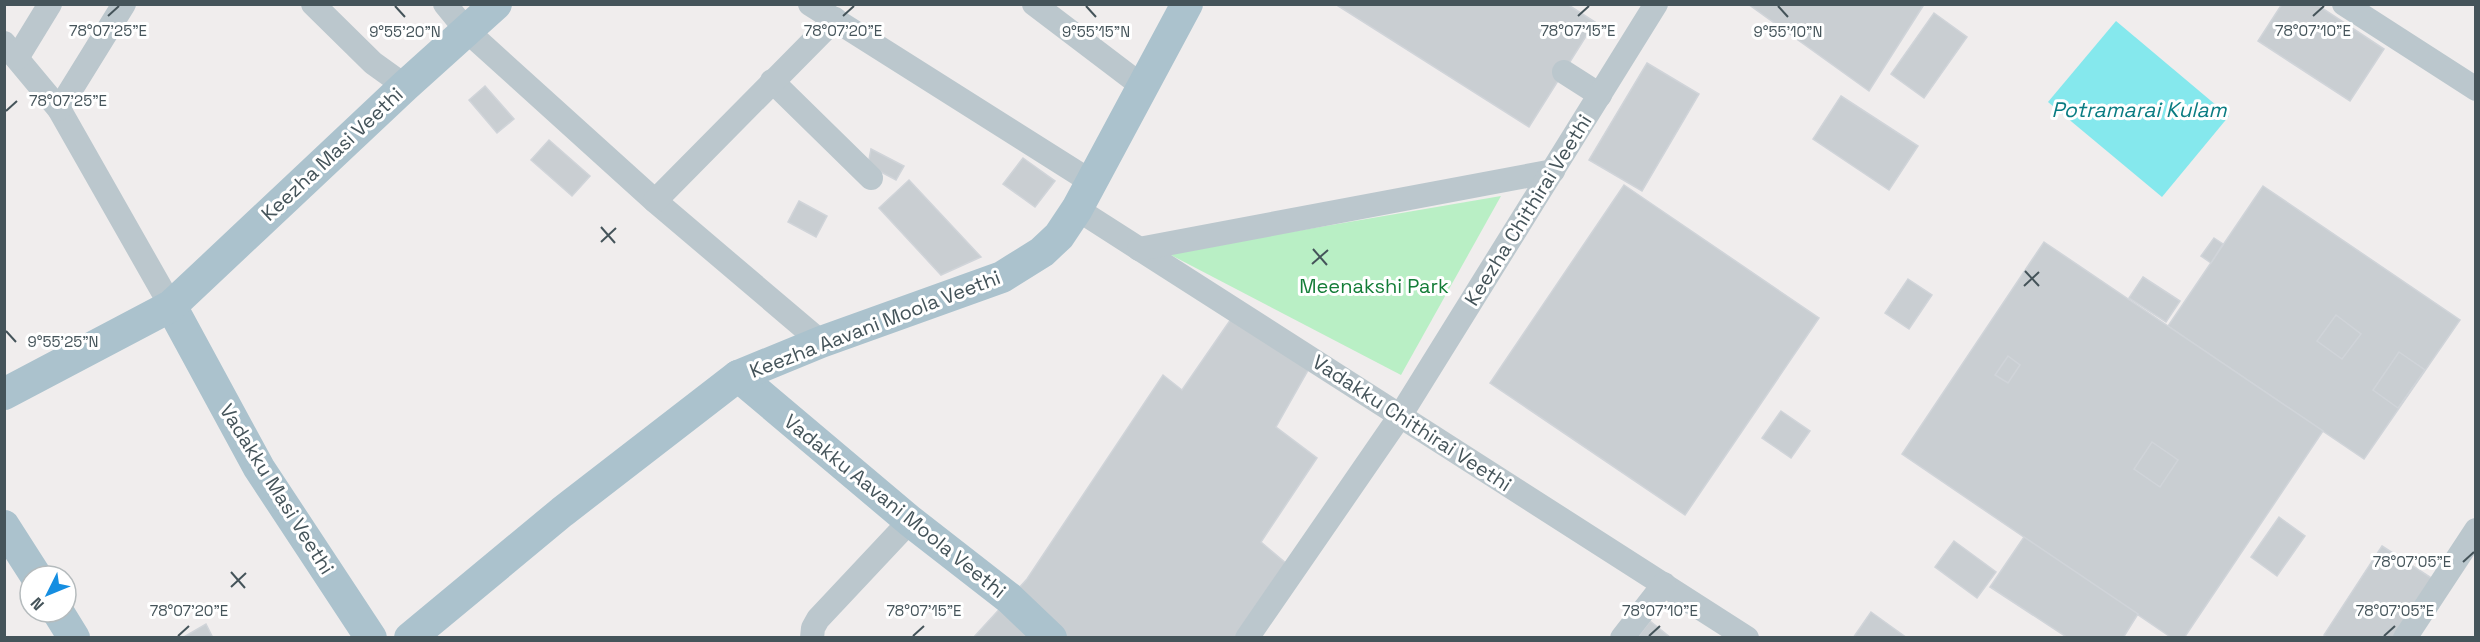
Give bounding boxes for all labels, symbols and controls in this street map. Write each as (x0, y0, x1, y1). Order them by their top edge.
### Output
text: 78°07'25"E (69, 21, 147, 40)
text: 78°07'20"E (804, 21, 882, 40)
text: 78°07'15"E (1540, 21, 1616, 40)
text: 78°07'10"E (2275, 21, 2351, 40)
text: 9°55'20"N (369, 22, 441, 41)
text: 9°55'15"N (1062, 22, 1130, 41)
text: 9°55'10"N (1754, 22, 1822, 41)
street label: Keezha Masi Veethi (256, 81, 408, 227)
text: 78°07'25"E (29, 91, 107, 110)
water label: Potramarai Kulam (2051, 96, 2228, 123)
street label: Keezha Chithirai Veethi (1459, 110, 1597, 310)
street label: Keezha Aavani Moola Veethi (746, 264, 1004, 384)
park label: Meenakshi Park (1299, 273, 1449, 299)
text: 9°55'25"N (28, 332, 99, 351)
street label: Vadakku Chithirai Veethi (1308, 349, 1516, 497)
street label: Vadakku Masi Veethi (214, 399, 340, 579)
street label: Vadakku Aavani Moola Veethi (779, 408, 1011, 604)
text: 78°07'05"E (2373, 552, 2451, 571)
north arrow (18, 564, 78, 624)
text: N (26, 593, 49, 615)
text: 78°07'20"E (150, 601, 228, 620)
text: 78°07'15"E (886, 601, 962, 620)
text: 78°07'10"E (1622, 601, 1698, 620)
text: 78°07'05"E (2356, 601, 2434, 620)

